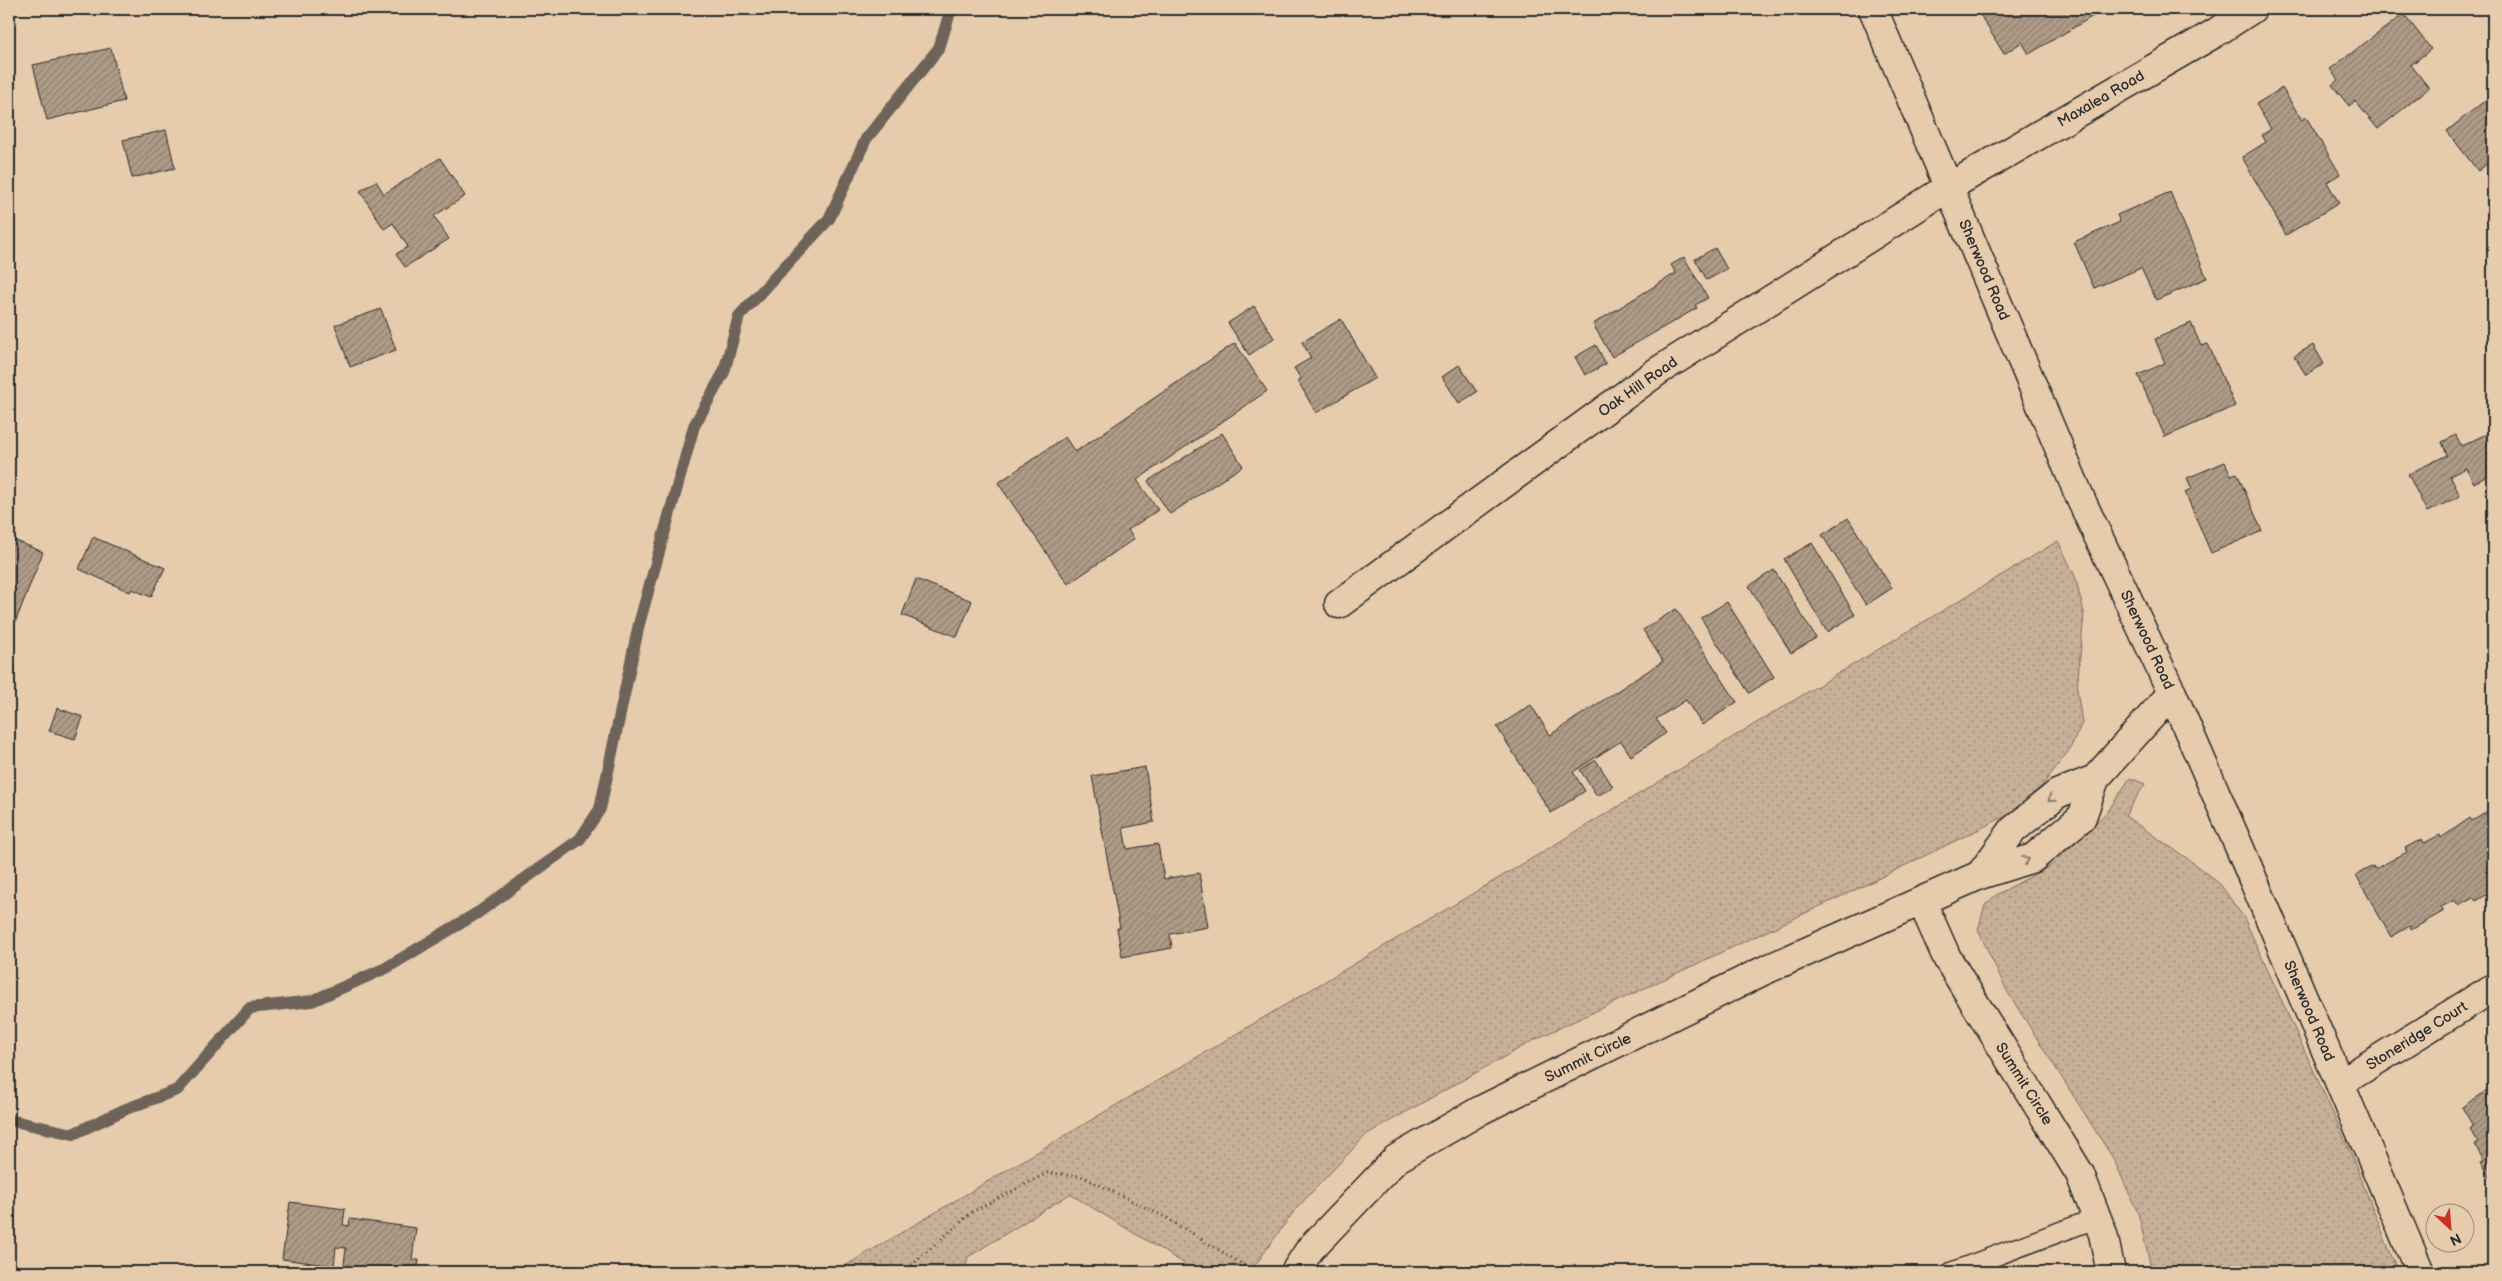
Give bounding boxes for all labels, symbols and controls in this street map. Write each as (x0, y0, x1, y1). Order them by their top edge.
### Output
street label: Maxalea Road (2054, 66, 2148, 132)
street label: Sherwood Road (1954, 217, 2014, 323)
street label: Oak Hill Road (1595, 353, 1681, 421)
street label: Sherwood Road (2116, 587, 2178, 693)
one-way arrow (2048, 794, 2057, 802)
one-way arrow (2021, 856, 2030, 866)
street label: Sherwood Road (2279, 958, 2339, 1064)
street label: Stoneridge Court (2363, 997, 2471, 1075)
street label: Summit Circle (1542, 1029, 1634, 1087)
street label: Summit Circle (1991, 1039, 2057, 1129)
north arrow (2424, 1204, 2474, 1254)
text: N (2447, 1229, 2464, 1249)

